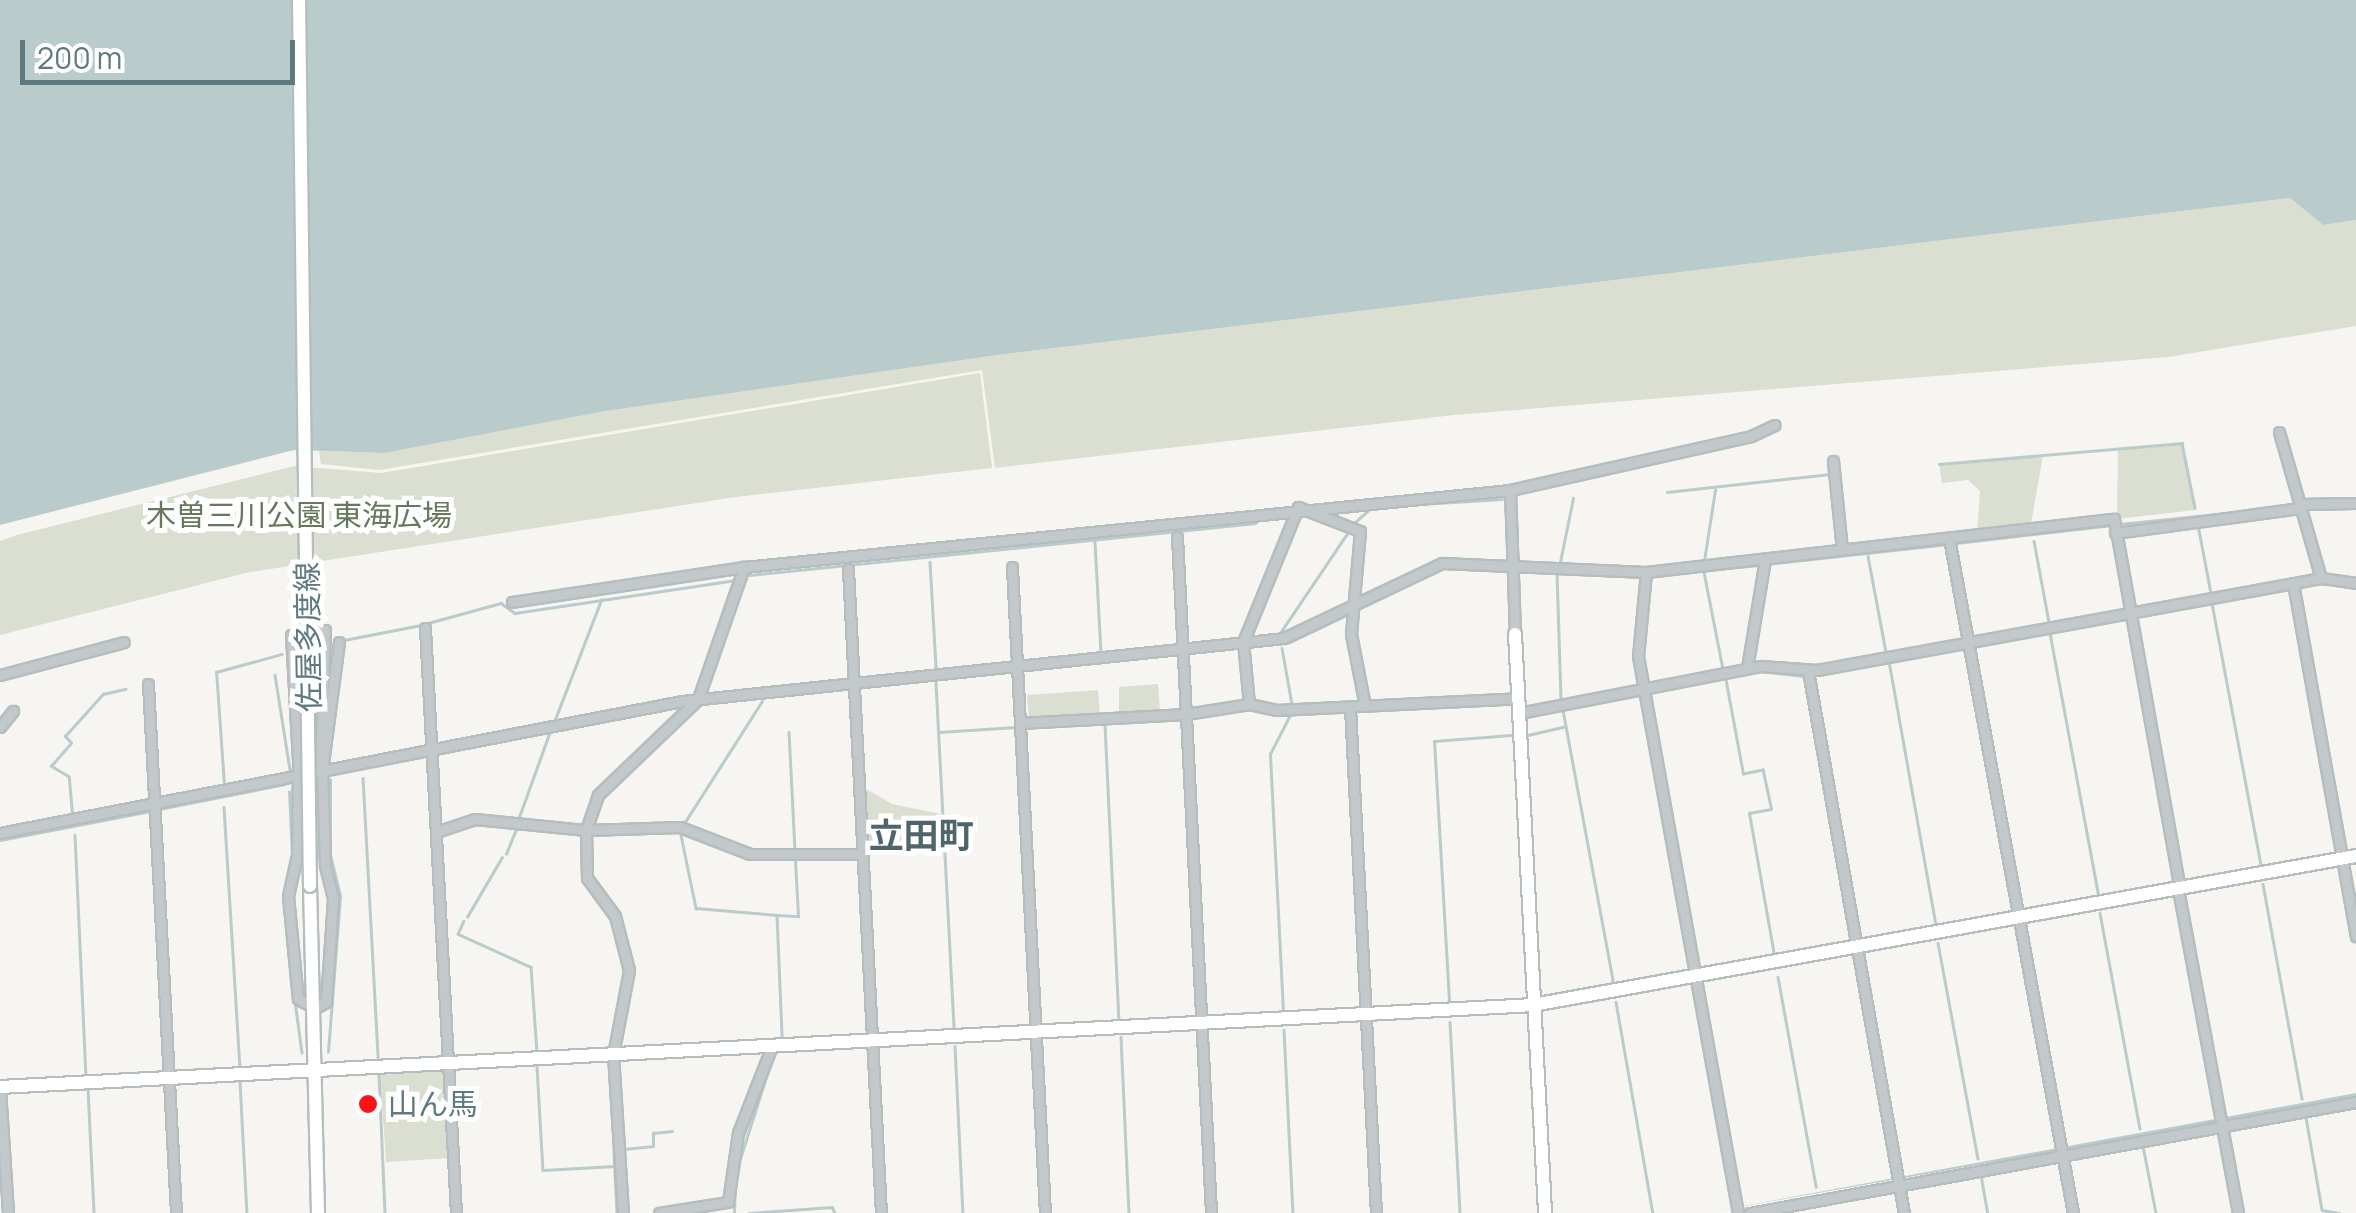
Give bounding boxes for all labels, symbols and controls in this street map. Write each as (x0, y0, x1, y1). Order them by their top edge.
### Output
scale bar (25, 20, 300, 82)
text: 200 m (37, 37, 122, 78)
park label: 木曽三川公園 東海広場 (146, 497, 452, 533)
street label: 佐屋多度線 (289, 562, 327, 712)
district label: 立田町 (869, 814, 973, 856)
place label: 山ん馬 (388, 1086, 478, 1122)
marker: 山ん馬 (357, 1093, 379, 1115)

